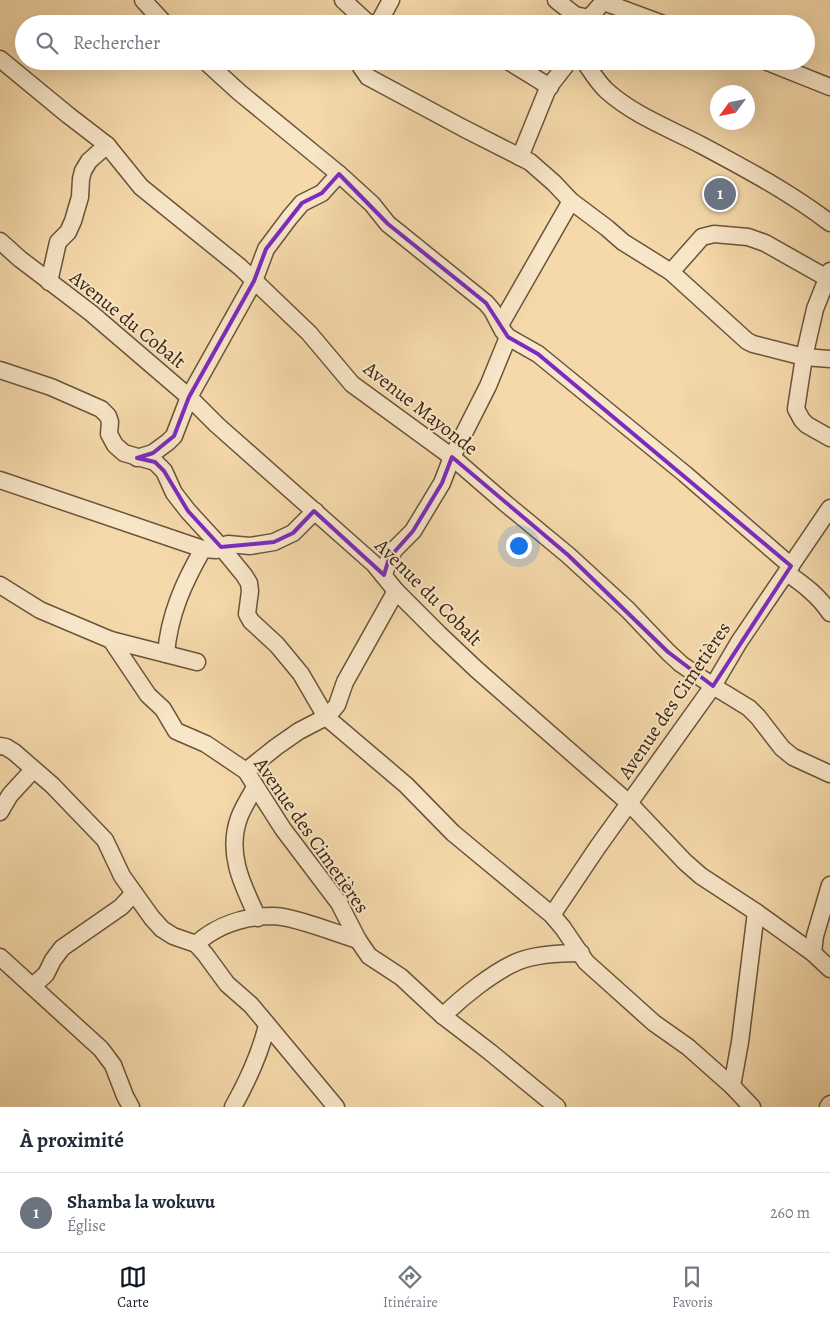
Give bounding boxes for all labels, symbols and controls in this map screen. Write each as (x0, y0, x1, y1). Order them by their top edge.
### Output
search box (15, 15, 815, 70)
icon: search (33, 29, 61, 57)
text: Rechercher (73, 30, 160, 56)
north arrow (710, 85, 755, 130)
pin: 1 (704, 175, 736, 213)
street label: Avenue du Cobalt (63, 264, 192, 375)
street label: Avenue Mayonde (357, 355, 484, 462)
street label: Avenue du Cobalt (368, 532, 489, 652)
your location (506, 533, 532, 559)
street label: Avenue des Cimetières (611, 616, 737, 785)
street label: Avenue des Cimetières (247, 751, 375, 918)
text: À proximité (20, 1126, 124, 1154)
text: Shamba la wokuvu (67, 1189, 215, 1215)
text: 1 (33, 1202, 39, 1224)
text: 260 m (770, 1202, 810, 1224)
text: Église (67, 1215, 106, 1237)
tab: Carte (117, 1263, 149, 1312)
tab: Itinéraire (383, 1263, 438, 1312)
tab: Favoris (672, 1263, 713, 1312)

